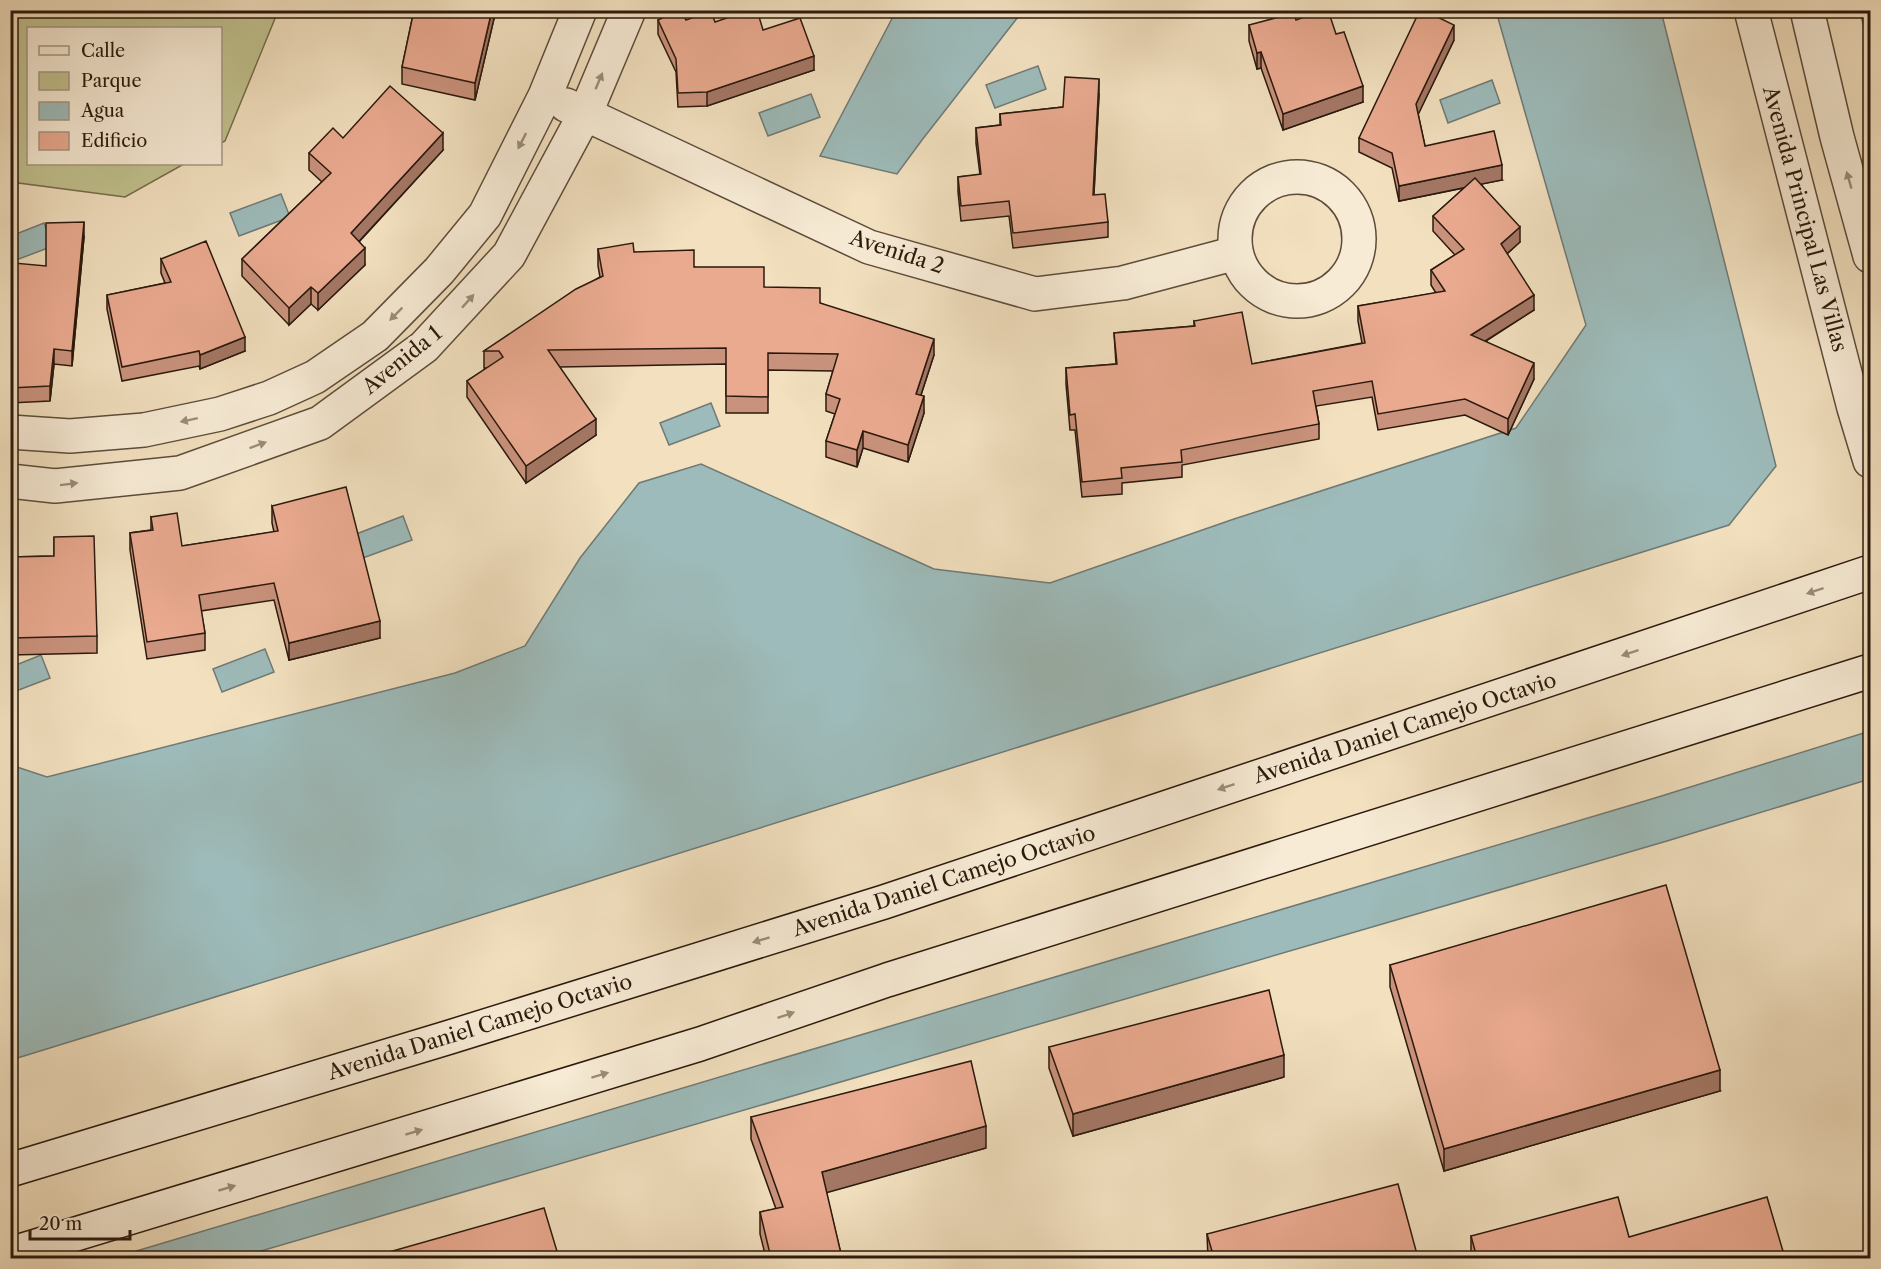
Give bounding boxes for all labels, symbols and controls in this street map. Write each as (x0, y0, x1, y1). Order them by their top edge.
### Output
legend (27, 27, 222, 165)
text: Calle (81, 40, 125, 62)
text: Parque (81, 70, 142, 92)
one-way arrow (595, 72, 604, 90)
street label: Avenida Principal Las Villas (1758, 82, 1853, 354)
text: Agua (80, 100, 125, 122)
text: Edificio (81, 130, 147, 152)
one-way arrow (518, 132, 527, 149)
one-way arrow (1844, 171, 1853, 189)
street label: Avenida 2 (846, 224, 947, 278)
one-way arrow (461, 294, 474, 309)
one-way arrow (390, 306, 404, 320)
street label: Avenida 1 (356, 320, 446, 400)
one-way arrow (179, 416, 198, 425)
one-way arrow (249, 440, 267, 450)
one-way arrow (59, 479, 78, 489)
one-way arrow (1806, 586, 1824, 596)
one-way arrow (1621, 648, 1639, 658)
street label: Avenida Daniel Camejo Octavio (1249, 667, 1559, 789)
one-way arrow (1217, 783, 1235, 793)
street label: Avenida Daniel Camejo Octavio (788, 820, 1098, 942)
one-way arrow (752, 936, 770, 945)
street label: Avenida Daniel Camejo Octavio (324, 968, 635, 1085)
one-way arrow (777, 1009, 795, 1019)
one-way arrow (591, 1070, 609, 1079)
one-way arrow (405, 1127, 423, 1136)
one-way arrow (218, 1183, 236, 1192)
scale bar (30, 1203, 130, 1241)
text: 20 m (39, 1213, 83, 1235)

